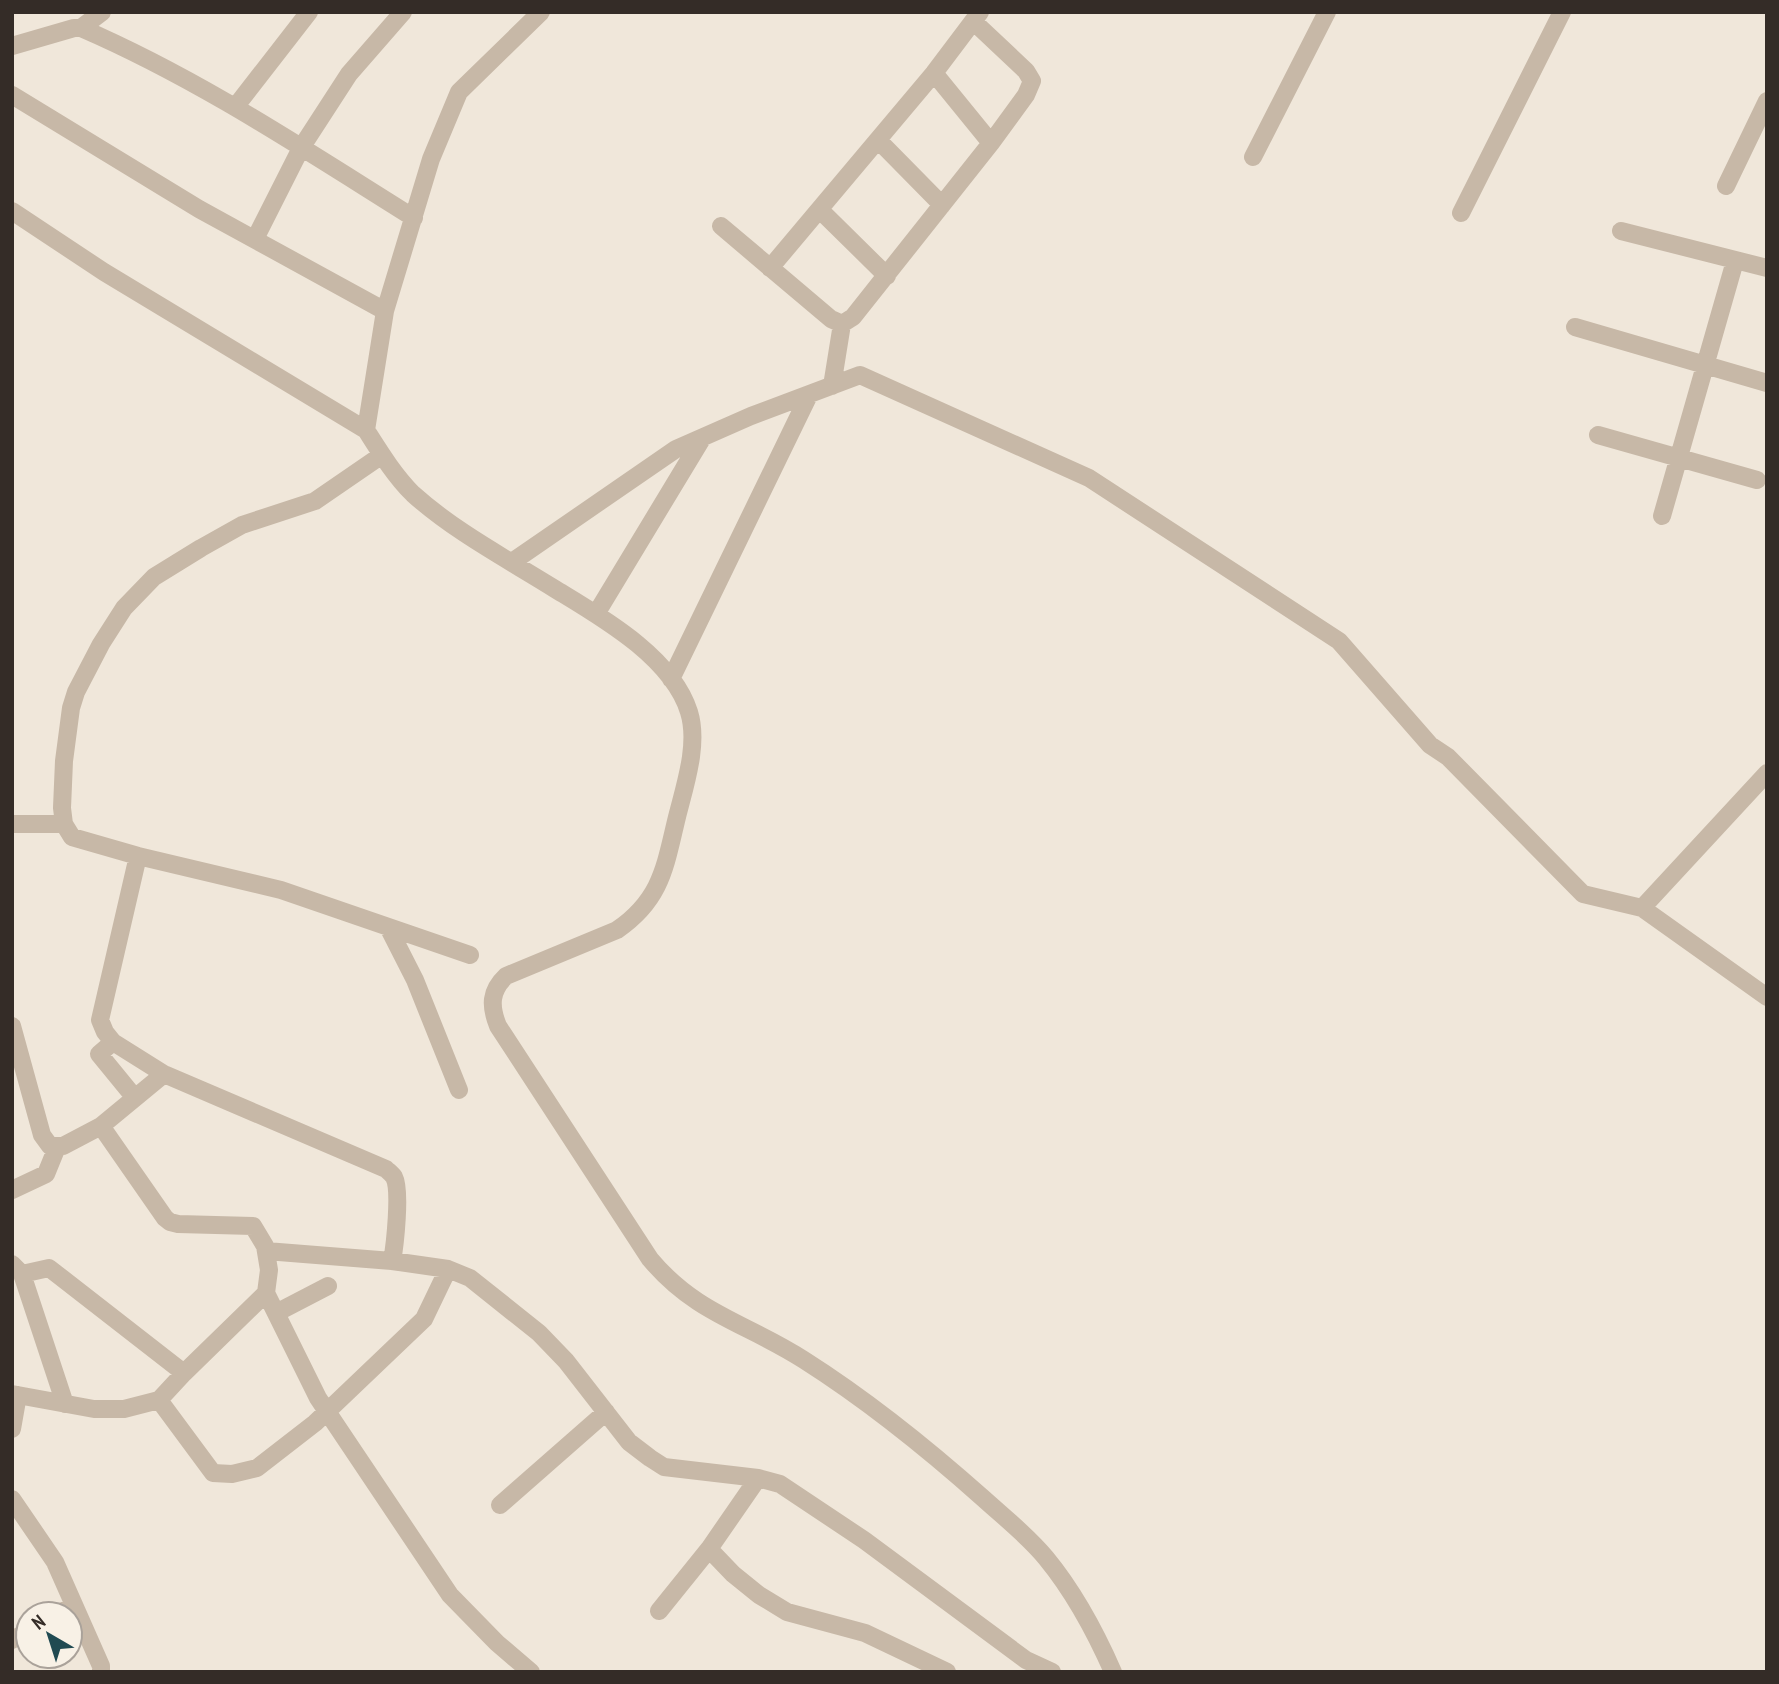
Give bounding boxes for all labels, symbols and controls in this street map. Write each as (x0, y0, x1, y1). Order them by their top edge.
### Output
north arrow (14, 1600, 84, 1670)
text: N (27, 1609, 50, 1634)

